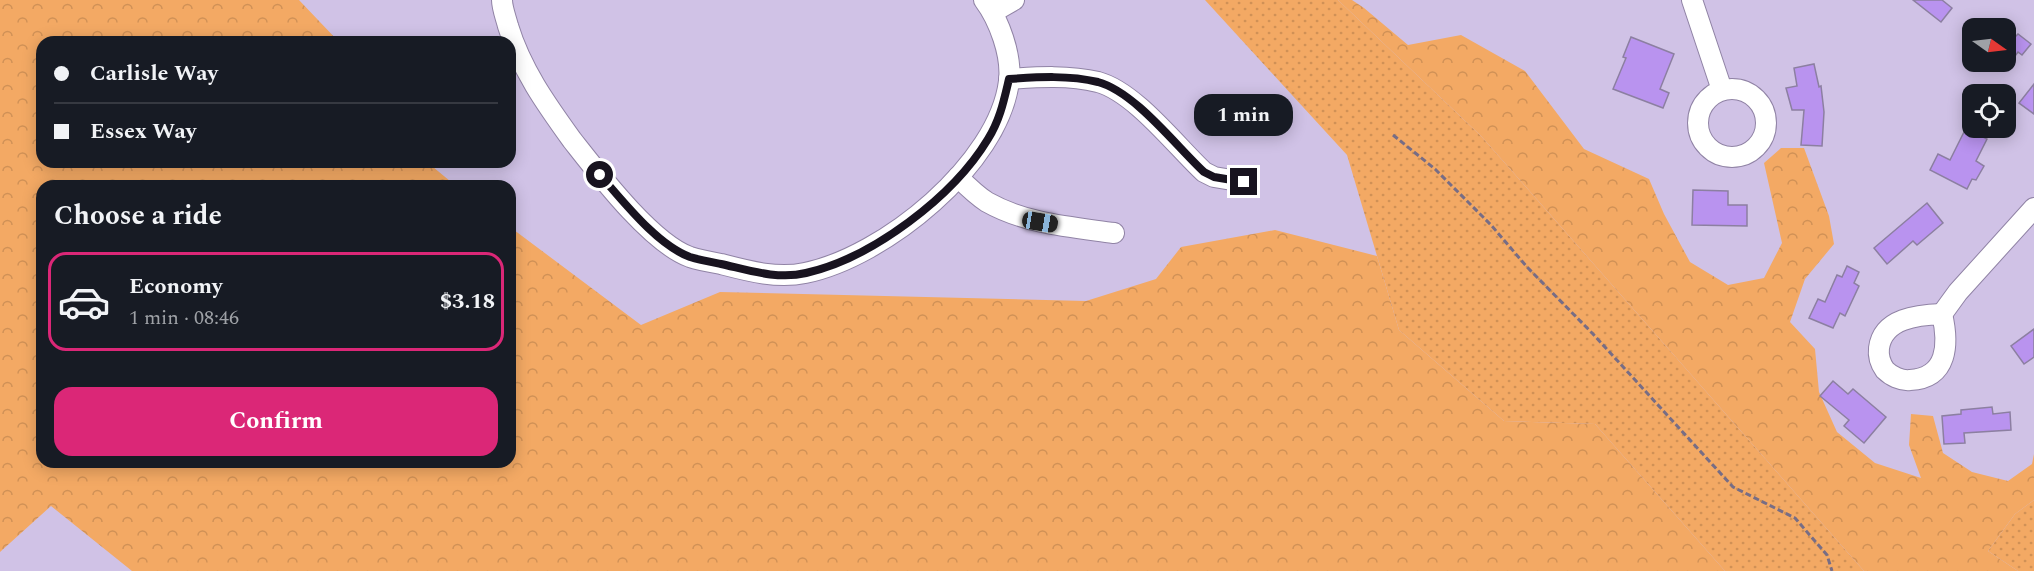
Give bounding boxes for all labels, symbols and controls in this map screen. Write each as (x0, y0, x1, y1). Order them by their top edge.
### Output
north arrow (1962, 18, 2016, 72)
map controls (1962, 18, 2016, 138)
text: Carlisle Way (90, 57, 218, 90)
button: locate (1962, 84, 2016, 138)
callout: 1 min (1194, 95, 1294, 137)
text: 1 min (1217, 100, 1270, 130)
text: Essex Way (90, 115, 196, 148)
route start (586, 161, 613, 188)
route end (1230, 168, 1257, 195)
text: Choose a ride (54, 195, 222, 237)
car (1021, 210, 1059, 234)
text: Economy (129, 270, 222, 303)
icon: car (57, 275, 111, 329)
text: $3.18 (440, 285, 495, 318)
text: 1 min · 08:46 (129, 303, 239, 333)
button: Confirm (54, 387, 498, 456)

